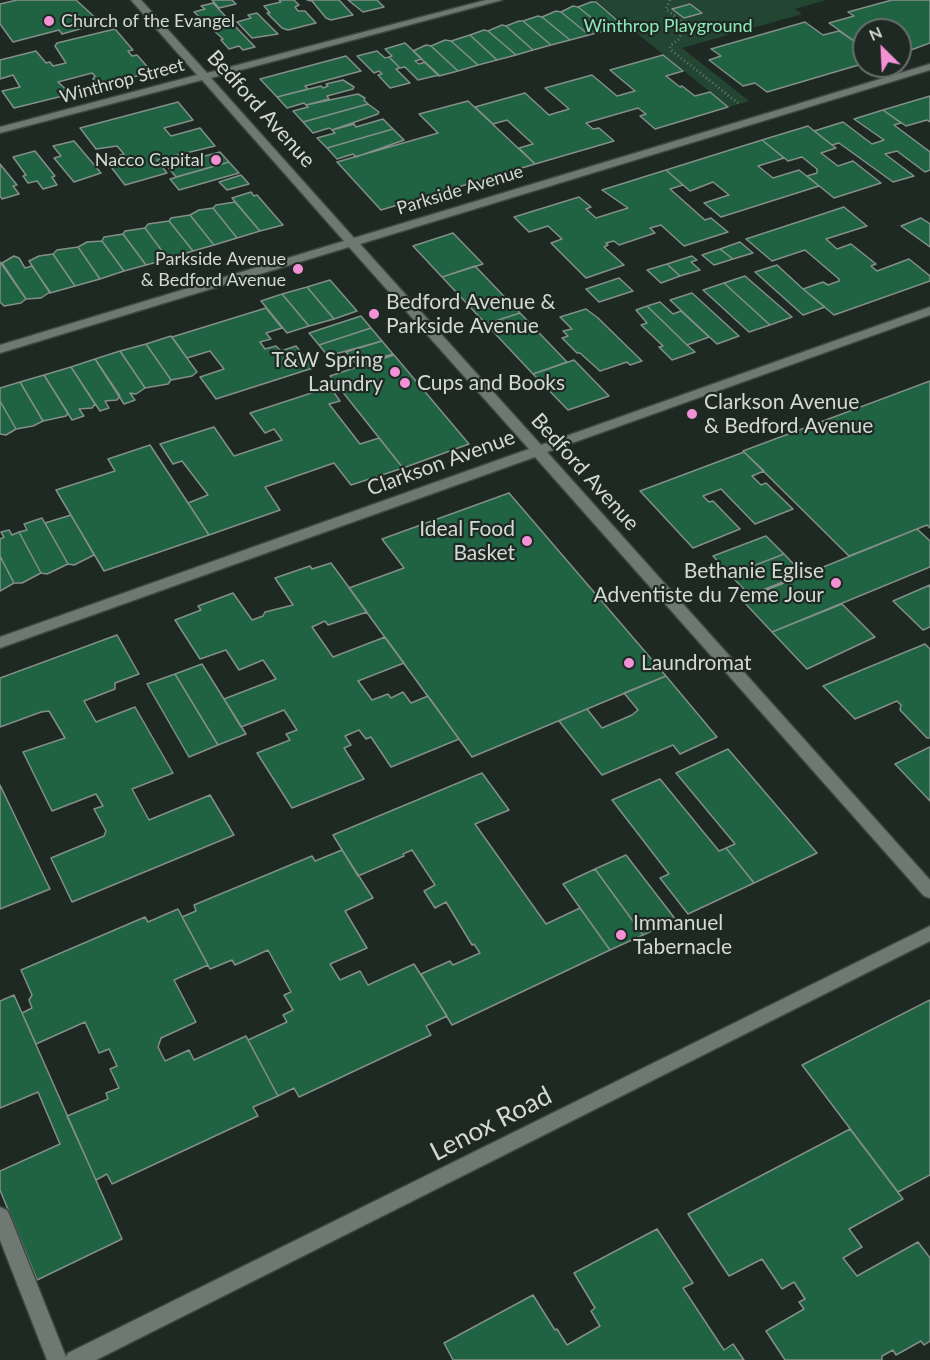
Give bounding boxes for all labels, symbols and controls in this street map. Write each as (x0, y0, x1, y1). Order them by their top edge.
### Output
place label: Church of the Evangel (61, 10, 235, 32)
marker: Church of the Evangel (42, 14, 56, 28)
park label: Winthrop Playground (583, 15, 753, 37)
north arrow (852, 18, 912, 78)
text: N (866, 22, 885, 44)
street label: Bedford Avenue (202, 45, 320, 173)
street label: Winthrop Street (57, 54, 187, 108)
place label: Nacco Capital (95, 149, 204, 171)
marker: Nacco Capital (209, 153, 223, 167)
street label: Parkside Avenue (394, 161, 526, 219)
place label: Parkside Avenue & Bedford Avenue (141, 248, 286, 290)
marker: Parkside Avenue & Bedford Avenue (291, 262, 305, 276)
place label: Bedford Avenue & Parkside Avenue (386, 289, 555, 339)
marker: Bedford Avenue & Parkside Avenue (367, 307, 381, 321)
place label: T&W Spring Laundry (271, 347, 383, 397)
marker: T&W Spring Laundry (388, 365, 402, 379)
place label: Cups and Books (417, 370, 565, 396)
marker: Cups and Books (398, 376, 412, 390)
place label: Clarkson Avenue & Bedford Avenue (704, 389, 873, 439)
marker: Clarkson Avenue & Bedford Avenue (685, 407, 699, 421)
street label: Bedford Avenue (526, 408, 644, 536)
street label: Clarkson Avenue (364, 425, 518, 501)
place label: Ideal Food Basket (419, 516, 515, 566)
marker: Ideal Food Basket (520, 534, 534, 548)
place label: Bethanie Eglise Adventiste du 7eme Jour (593, 558, 824, 608)
marker: Bethanie Eglise Adventiste du 7eme Jour (829, 576, 843, 590)
place label: Laundromat (641, 650, 752, 676)
marker: Laundromat (622, 656, 636, 670)
place label: Immanuel Tabernacle (633, 910, 732, 960)
marker: Immanuel Tabernacle (614, 928, 628, 942)
street label: Lenox Road (425, 1080, 557, 1168)

